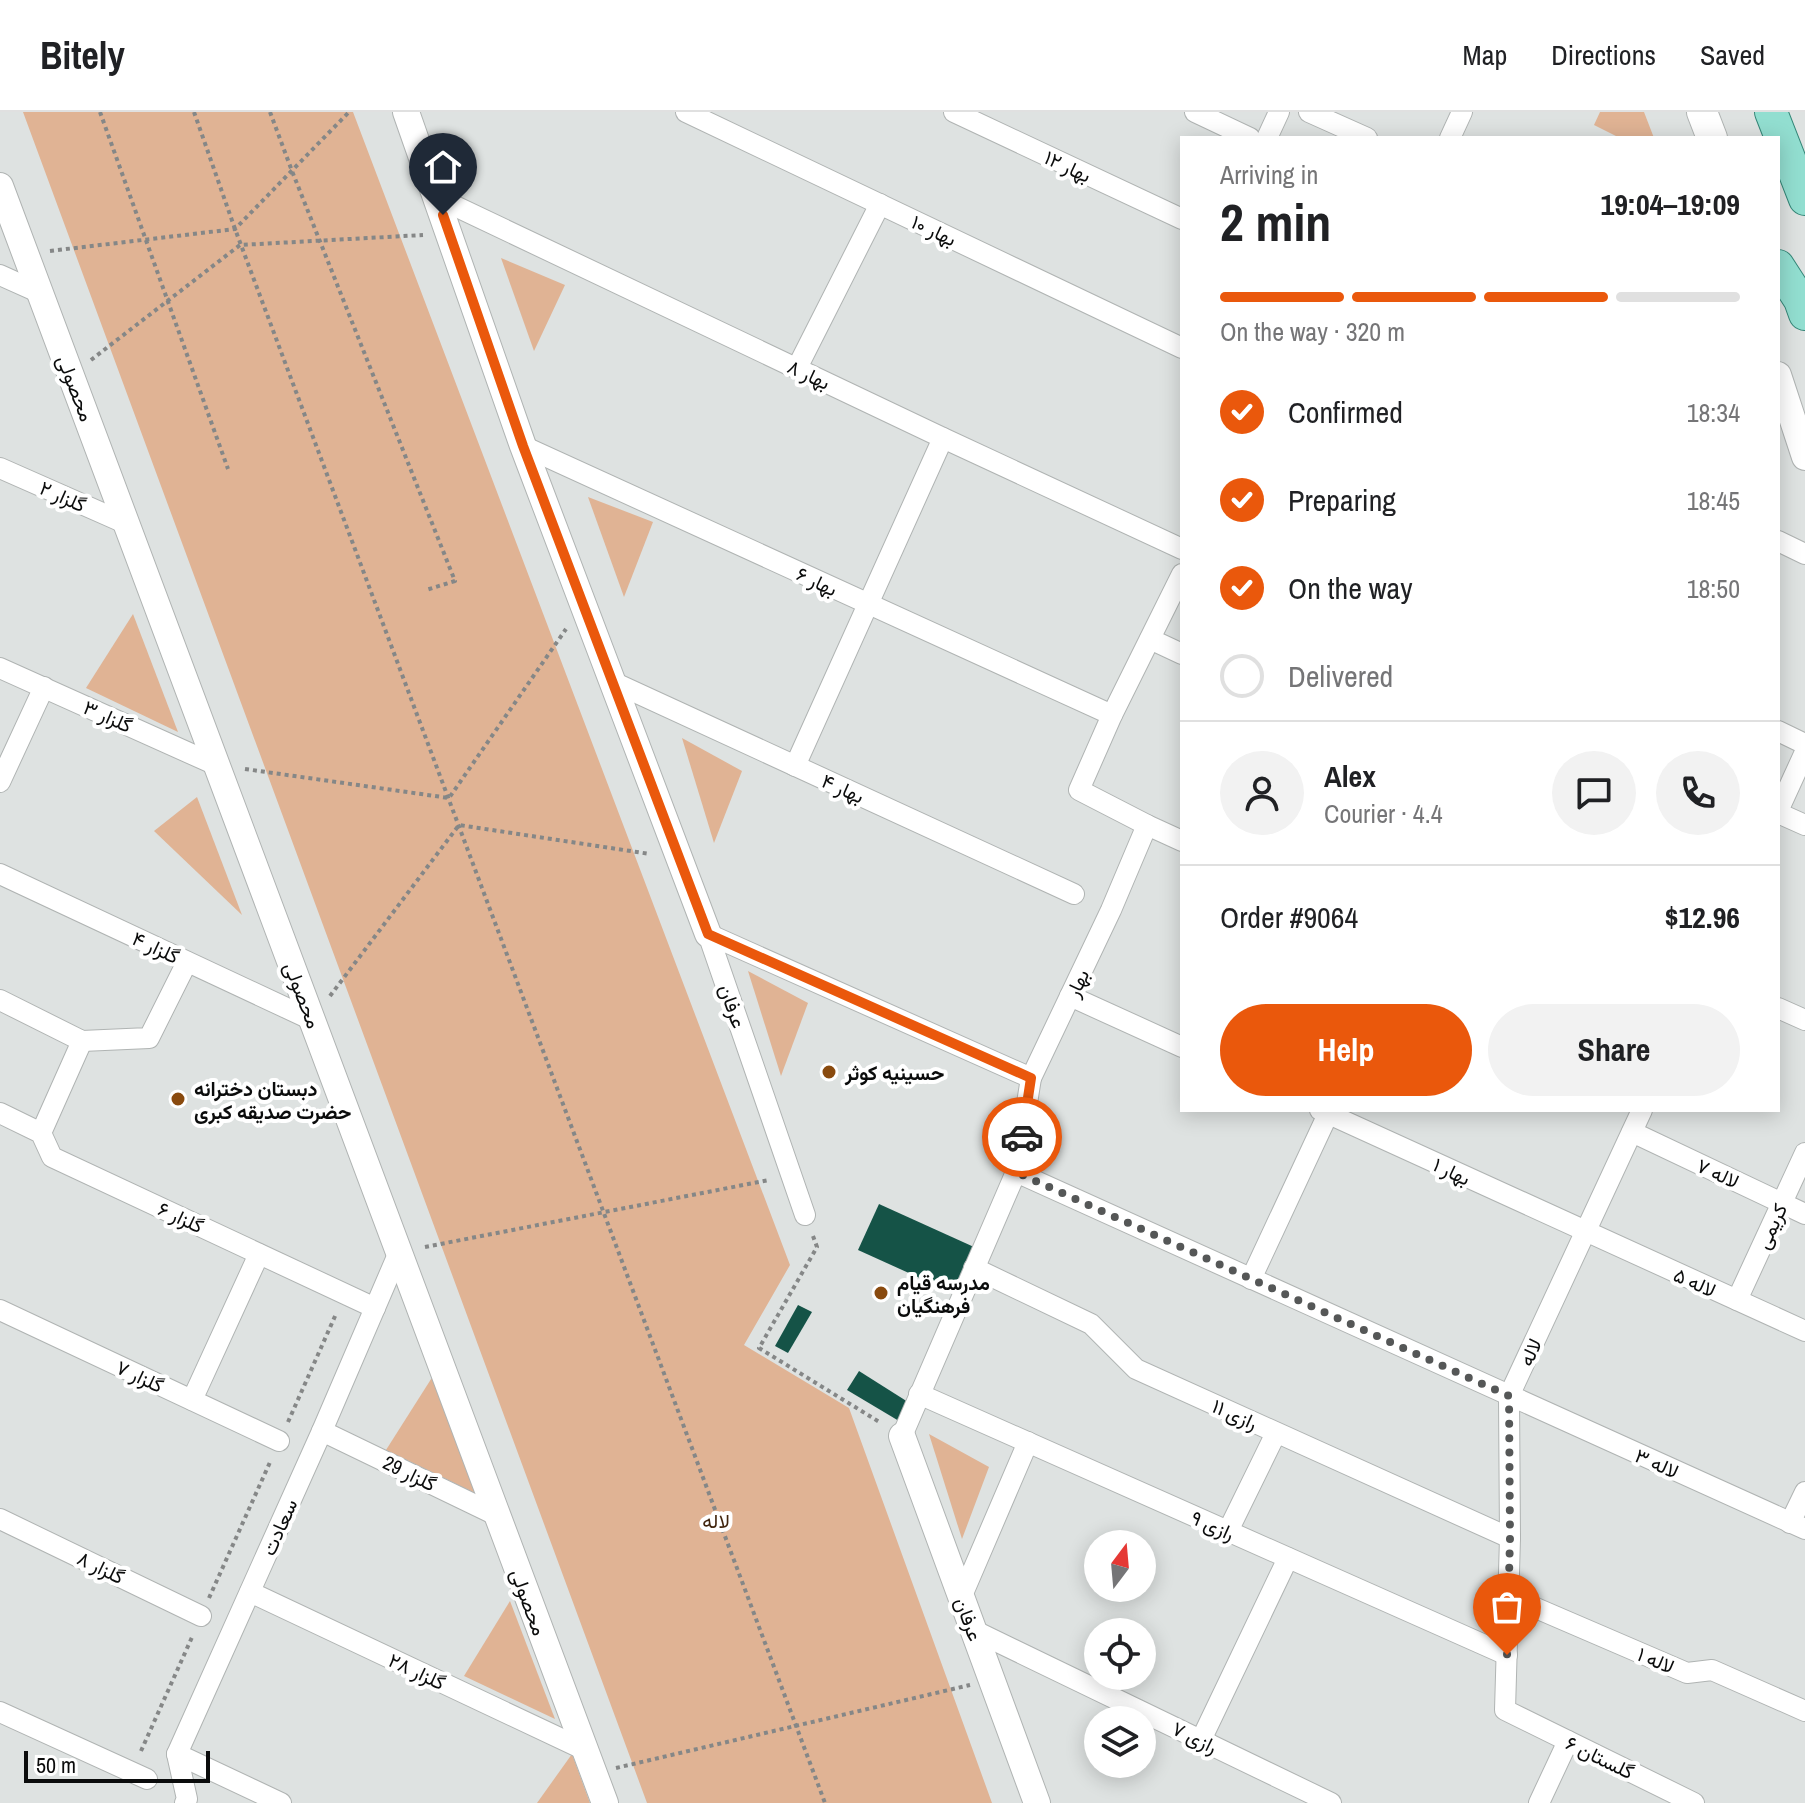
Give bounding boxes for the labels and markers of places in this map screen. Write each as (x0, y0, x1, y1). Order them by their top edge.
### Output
pin (409, 133, 477, 215)
place label: حسینیه کوثر (844, 1059, 944, 1086)
marker: حسینیه کوثر (820, 1063, 838, 1081)
place label: دبستان دخترانه حضرت صدیقه کبری (194, 1075, 351, 1125)
marker: دبستان دخترانه حضرت صدیقه کبری (169, 1090, 187, 1108)
place label: مدرسه قیام فرهنگیان (897, 1269, 990, 1319)
marker: مدرسه قیام فرهنگیان (872, 1284, 890, 1302)
pin (1473, 1573, 1541, 1655)

